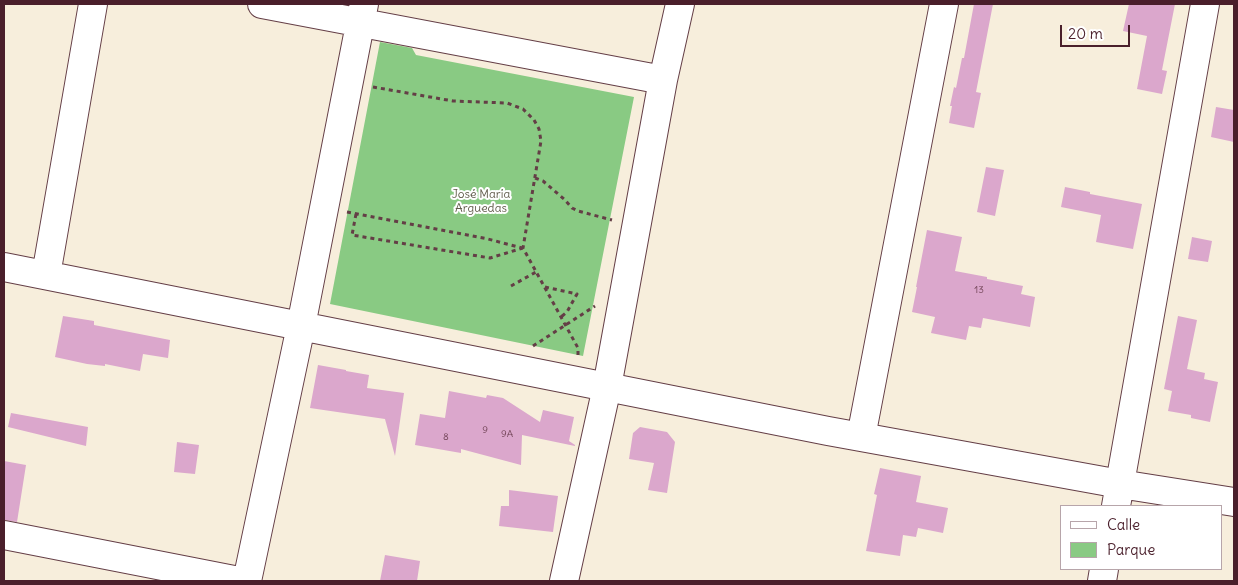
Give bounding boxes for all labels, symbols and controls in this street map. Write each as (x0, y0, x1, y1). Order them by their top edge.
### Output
scale bar (1063, 15, 1133, 47)
text: 20 m (1068, 24, 1103, 43)
park label: José María Arguedas (452, 188, 510, 216)
house number: 13 (974, 284, 984, 296)
house number: 9 (482, 424, 488, 436)
house number: 9A (501, 428, 513, 440)
house number: 8 (443, 431, 449, 443)
legend (1060, 505, 1223, 570)
text: Calle (1107, 515, 1140, 534)
text: Parque (1107, 540, 1155, 559)

